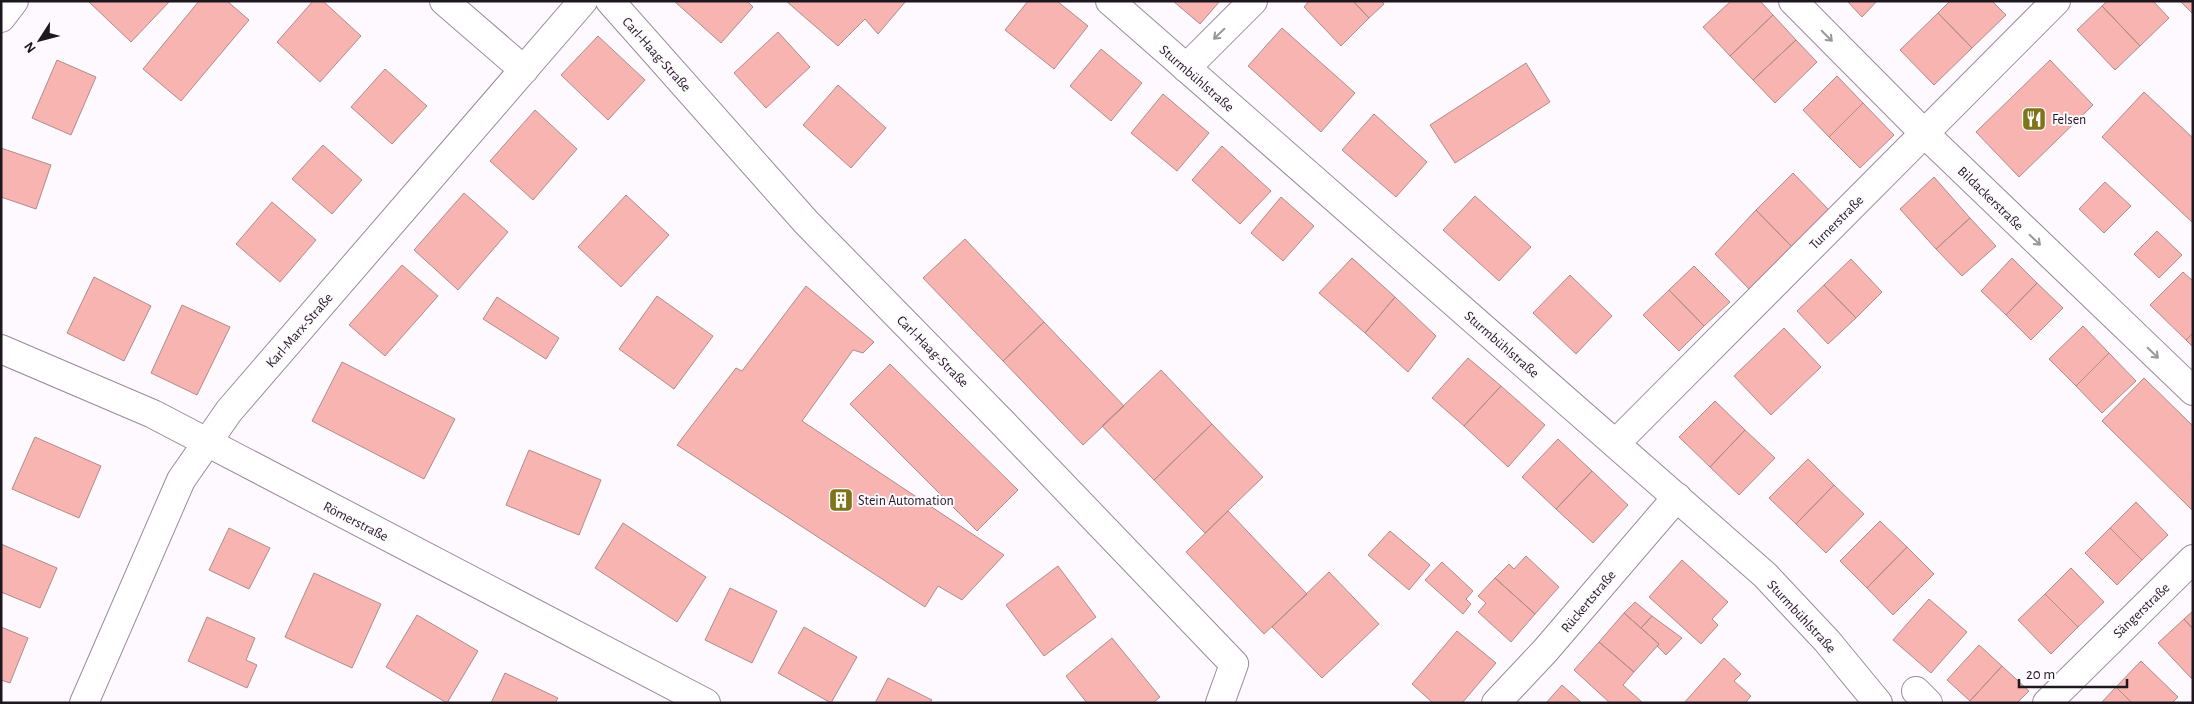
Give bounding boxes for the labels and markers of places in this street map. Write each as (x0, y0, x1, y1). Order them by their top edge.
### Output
restaurant icon: Felsen (2021, 106, 2047, 132)
place label: Felsen (2052, 113, 2086, 127)
building icon: Stein Automation (828, 487, 854, 513)
place label: Stein Automation (858, 494, 954, 508)

